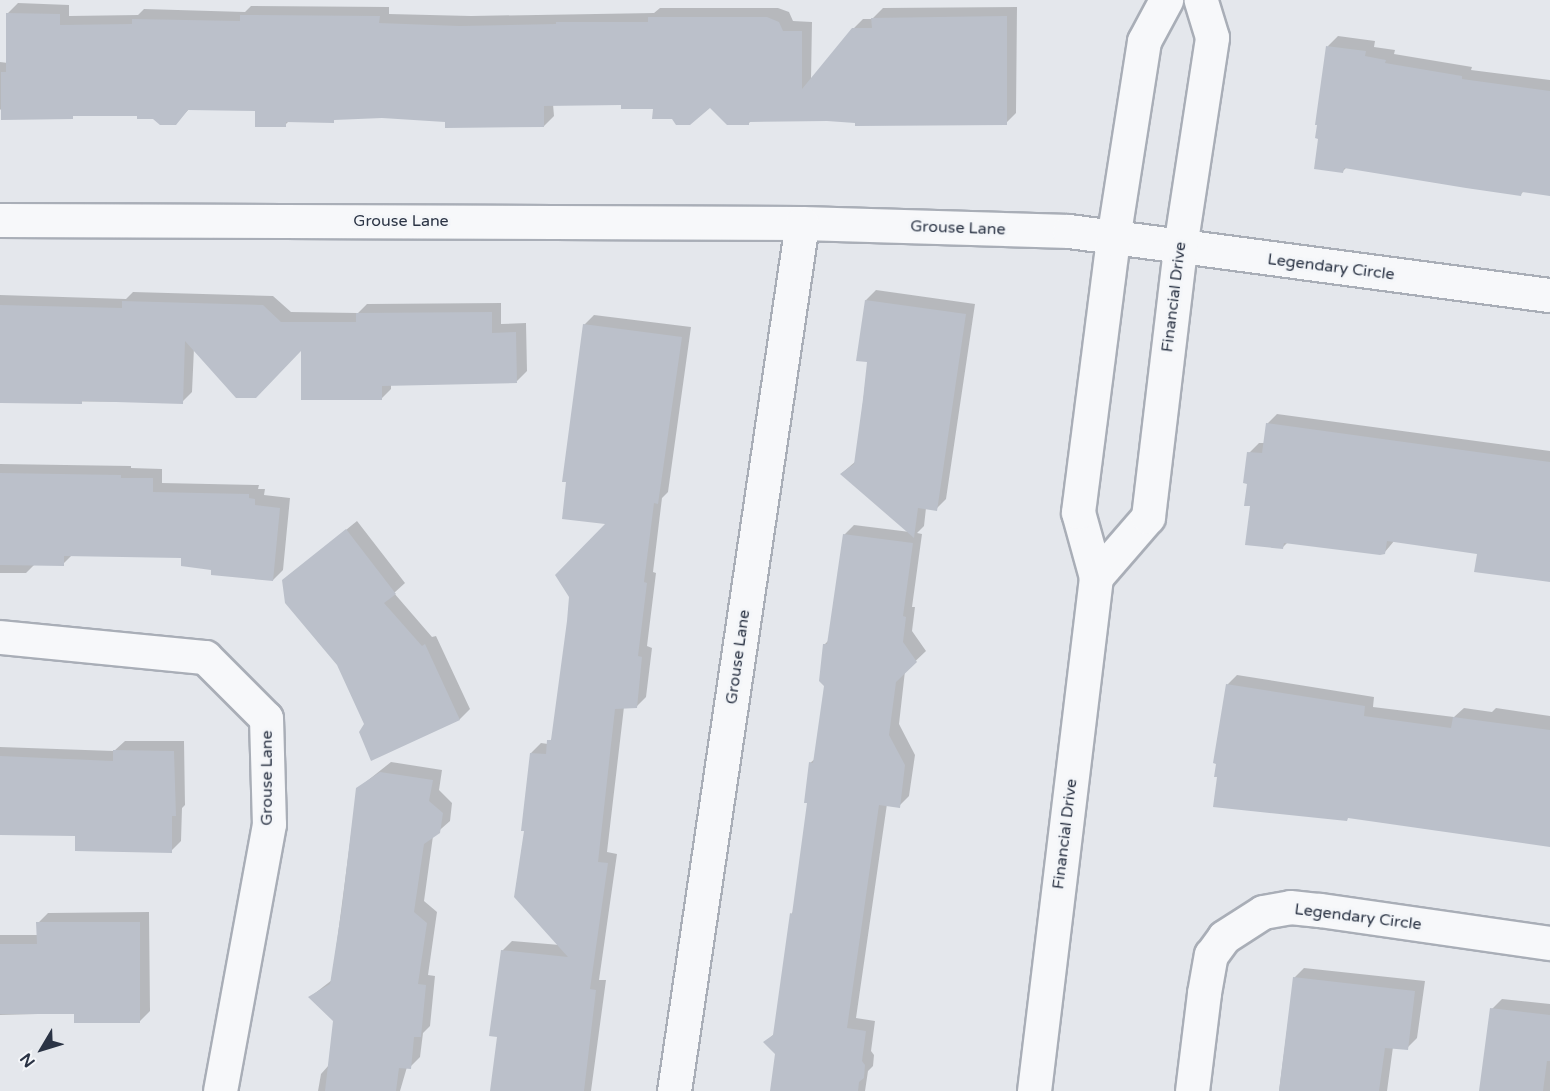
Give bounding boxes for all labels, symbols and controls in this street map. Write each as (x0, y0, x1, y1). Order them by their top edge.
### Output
street label: Grouse Lane (353, 211, 449, 231)
street label: Grouse Lane (910, 217, 1006, 239)
street label: Financial Drive (1158, 241, 1190, 353)
street label: Legendary Circle (1266, 250, 1396, 284)
street label: Grouse Lane (722, 608, 754, 706)
street label: Grouse Lane (257, 730, 277, 826)
street label: Financial Drive (1049, 778, 1081, 890)
street label: Legendary Circle (1293, 900, 1423, 934)
north arrow (12, 1019, 72, 1079)
text: N (16, 1049, 40, 1071)

